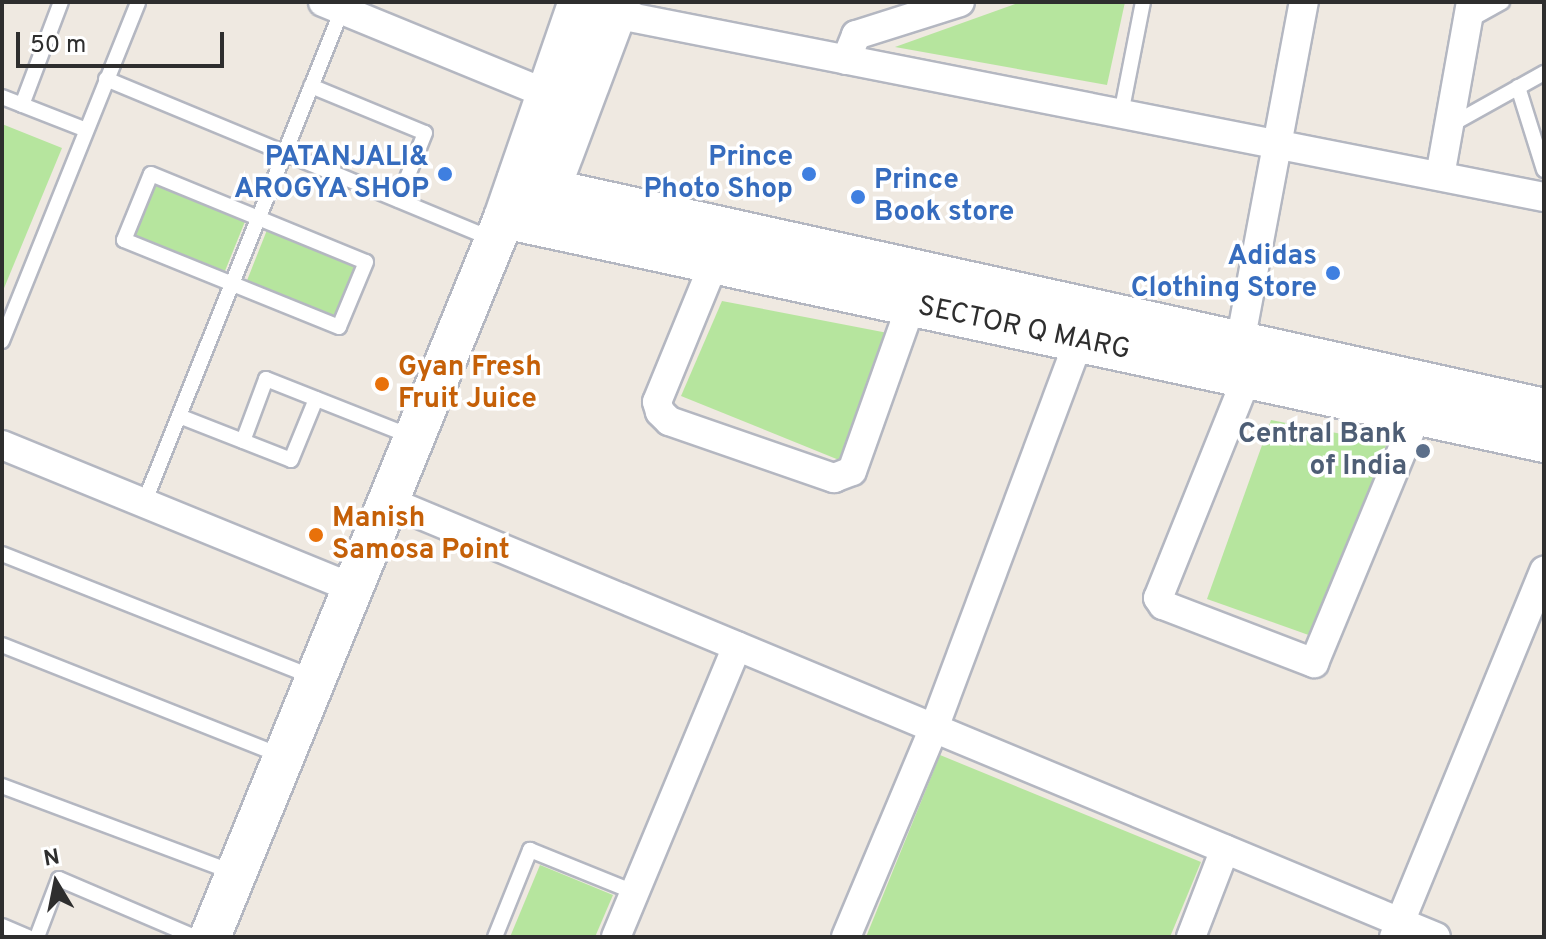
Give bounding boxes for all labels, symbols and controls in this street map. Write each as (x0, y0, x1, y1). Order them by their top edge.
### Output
scale bar (20, 16, 228, 66)
text: 50 m (30, 31, 86, 61)
place label: PATANJALI& AROGYA SHOP (233, 141, 429, 207)
place label: Prince Photo Shop (643, 141, 793, 207)
place label: Prince Book store (874, 164, 1014, 230)
marker: PATANJALI& AROGYA SHOP (436, 165, 454, 183)
marker: Prince Photo Shop (800, 165, 818, 183)
marker: Prince Book store (849, 188, 867, 206)
place label: Adidas Clothing Store (1131, 240, 1317, 306)
marker: Adidas Clothing Store (1324, 264, 1342, 282)
street label: SECTOR Q MARG (915, 290, 1133, 368)
place label: Gyan Fresh Fruit Juice (398, 351, 542, 417)
marker: Gyan Fresh Fruit Juice (373, 375, 391, 393)
place label: Central Bank of India (1238, 418, 1407, 484)
marker: Central Bank of India (1414, 442, 1432, 460)
place label: Manish Samosa Point (332, 502, 510, 568)
marker: Manish Samosa Point (307, 526, 325, 544)
north arrow (16, 843, 96, 923)
text: N (42, 844, 62, 874)

